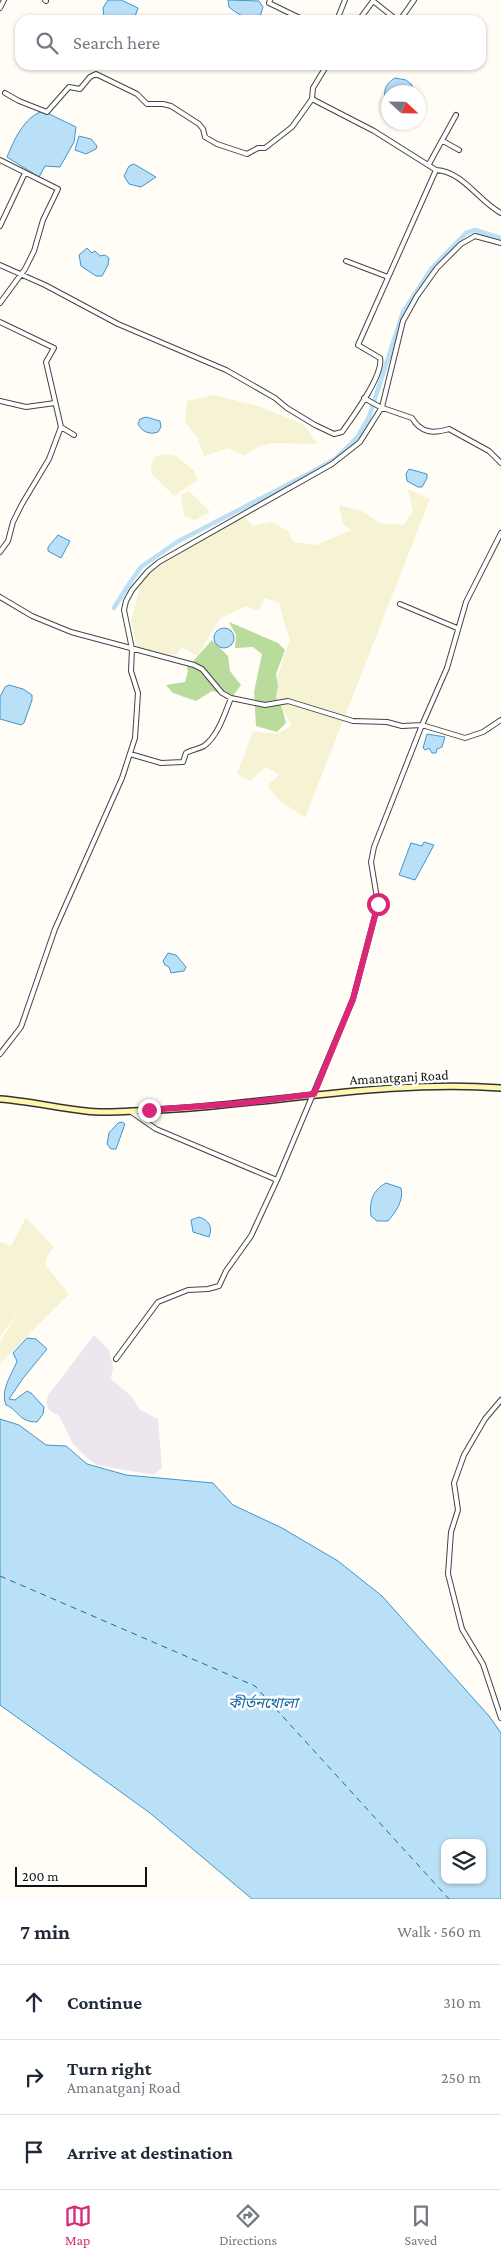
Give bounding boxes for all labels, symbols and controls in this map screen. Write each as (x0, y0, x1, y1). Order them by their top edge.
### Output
search box (15, 15, 486, 70)
icon: search (33, 29, 61, 57)
text: Search here (73, 32, 160, 53)
north arrow (381, 85, 426, 130)
route start (367, 893, 390, 916)
street label: Amanatganj Road (349, 1066, 450, 1089)
route end (138, 1099, 161, 1122)
water label: কীর্তনখোলা (228, 1694, 301, 1711)
map controls (441, 1839, 486, 1884)
button: layers (441, 1839, 486, 1884)
scale bar (15, 1864, 148, 1887)
text: 200 m (22, 1868, 58, 1884)
text: 7 min (20, 1920, 70, 1944)
text: Walk · 560 m (397, 1923, 481, 1940)
icon: ahead (20, 1988, 48, 2016)
text: Continue (67, 1992, 142, 2013)
text: 310 m (443, 1994, 481, 2011)
text: Turn right (67, 2058, 152, 2079)
icon: right (20, 2063, 48, 2091)
text: 250 m (441, 2069, 481, 2086)
text: Amanatganj Road (67, 2079, 181, 2096)
icon: arrive (20, 2138, 48, 2166)
text: Arrive at destination (67, 2142, 233, 2163)
tab: Map (64, 2202, 92, 2248)
tab: Directions (219, 2202, 277, 2248)
tab: Saved (404, 2202, 437, 2248)

